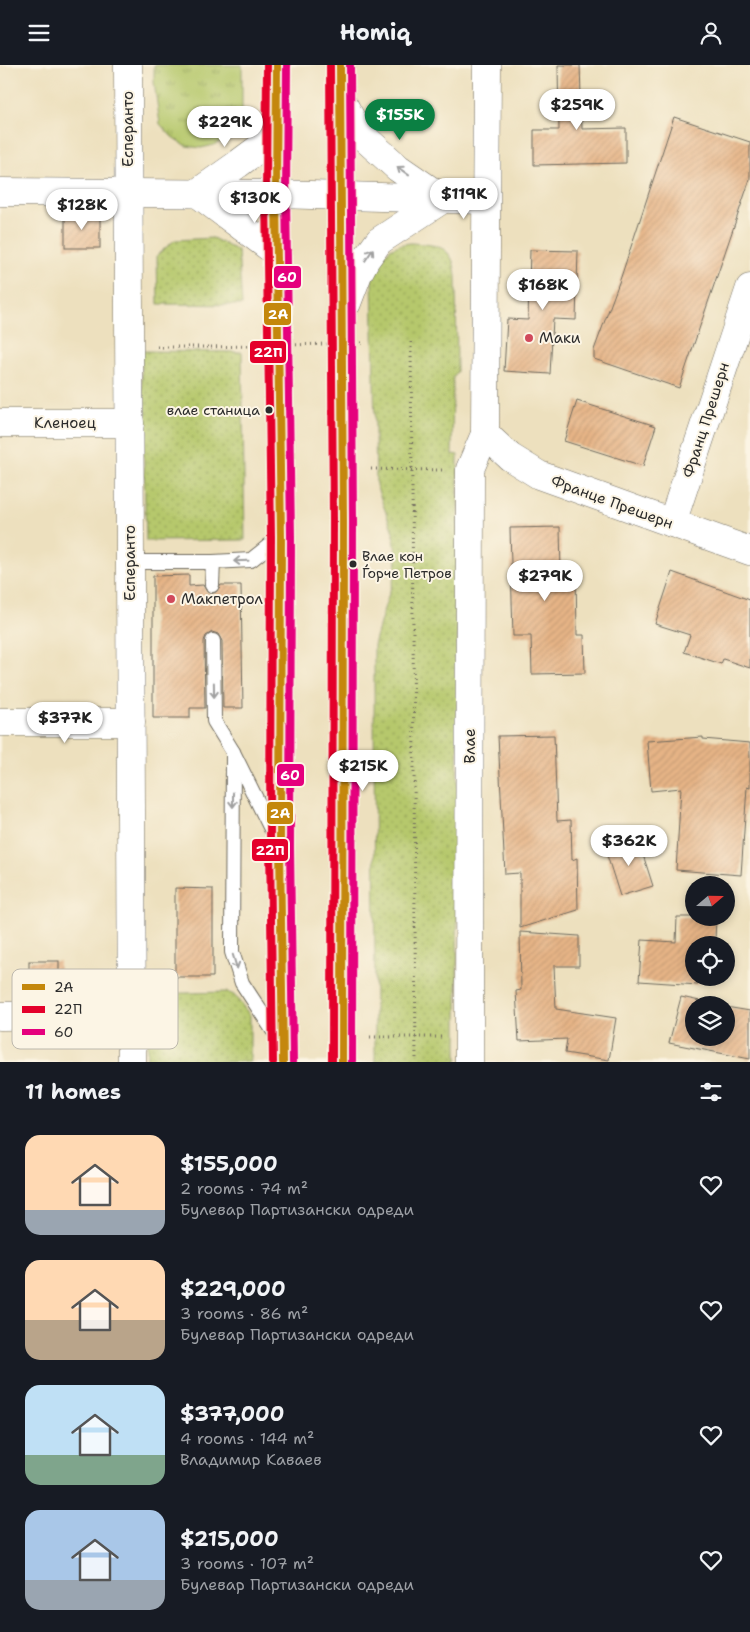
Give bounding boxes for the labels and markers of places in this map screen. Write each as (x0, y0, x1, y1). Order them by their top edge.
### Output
pin: $259K (542, 88, 612, 131)
pin: $155K (365, 99, 435, 141)
pin: $229K (190, 106, 260, 148)
pin: $119K (429, 177, 499, 220)
pin: $130K (220, 181, 290, 224)
pin: $128K (47, 189, 117, 231)
pin: $168K (508, 269, 578, 311)
place label: Маки (539, 328, 581, 348)
marker: Маки (523, 332, 535, 344)
place label: влае станица (167, 401, 260, 419)
marker: влае станица (264, 405, 274, 415)
place label: Влае кон Ѓорче Петров (362, 547, 452, 582)
marker: Влае кон Ѓорче Петров (348, 559, 358, 569)
pin: $279K (510, 559, 580, 602)
place label: Макпетрол (181, 589, 264, 609)
marker: Макпетрол (165, 593, 177, 605)
pin: $377K (30, 701, 100, 744)
pin: $215K (328, 749, 398, 792)
pin: $362K (594, 825, 664, 867)

